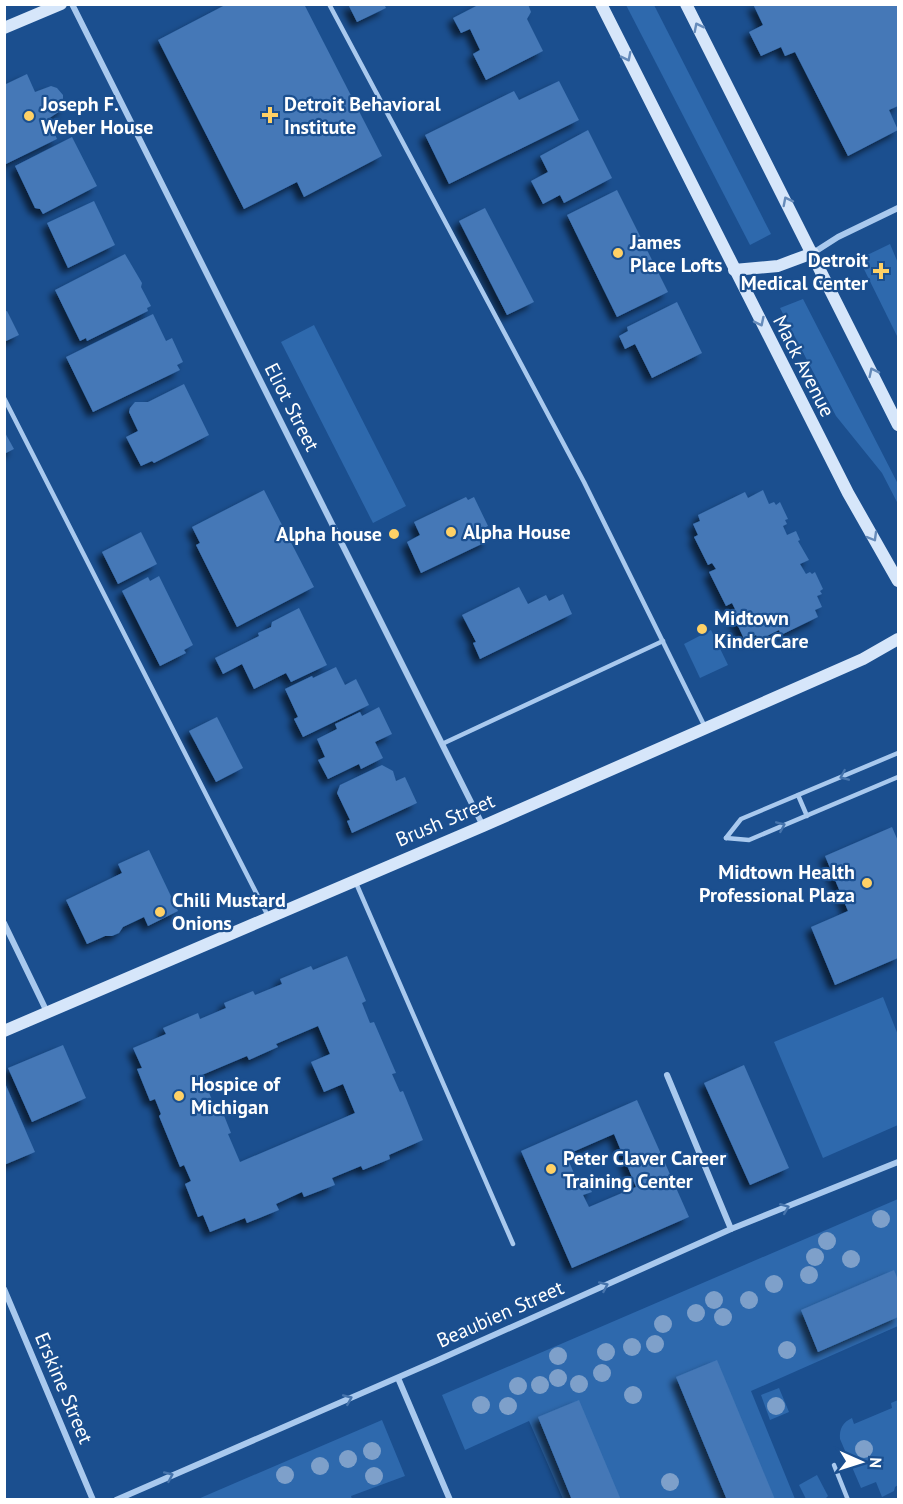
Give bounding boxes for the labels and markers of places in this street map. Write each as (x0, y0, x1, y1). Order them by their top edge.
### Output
place label: Joseph F. Weber House (40, 91, 153, 140)
place label: Detroit Behavioral Institute (284, 91, 441, 140)
marker: Detroit Behavioral Institute (261, 106, 279, 124)
marker: Joseph F. Weber House (22, 109, 36, 123)
place label: James Place Lofts (629, 229, 723, 278)
marker: James Place Lofts (611, 246, 625, 260)
place label: Detroit Medical Center (741, 247, 868, 296)
marker: Detroit Medical Center (872, 262, 890, 280)
place label: Alpha House (463, 519, 571, 545)
place label: Alpha house (276, 521, 382, 547)
marker: Alpha House (444, 525, 458, 539)
marker: Alpha house (387, 527, 401, 541)
place label: Midtown KinderCare (714, 605, 809, 654)
marker: Midtown KinderCare (695, 622, 709, 636)
place label: Midtown Health Professional Plaza (699, 859, 855, 908)
marker: Midtown Health Professional Plaza (860, 876, 874, 890)
place label: Chili Mustard Onions (172, 887, 286, 936)
marker: Chili Mustard Onions (153, 905, 167, 919)
place label: Hospice of Michigan (191, 1071, 281, 1120)
marker: Hospice of Michigan (172, 1089, 186, 1103)
place label: Peter Claver Career Training Center (563, 1145, 726, 1194)
marker: Peter Claver Career Training Center (544, 1162, 558, 1176)

